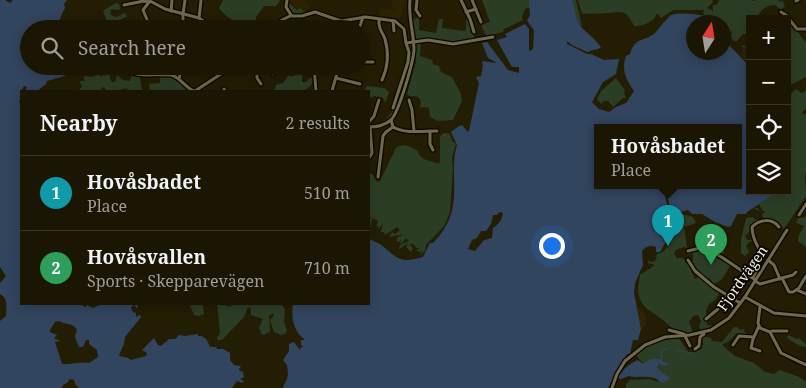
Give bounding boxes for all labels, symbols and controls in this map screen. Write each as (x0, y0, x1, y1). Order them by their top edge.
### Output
north arrow (686, 15, 731, 60)
map controls (746, 15, 791, 195)
button: + (746, 15, 791, 60)
search box (20, 20, 370, 75)
icon: search (38, 34, 66, 62)
text: Search here (78, 35, 186, 61)
button: − (746, 60, 791, 105)
button: locate (746, 105, 791, 150)
text: Nearby (40, 109, 118, 137)
text: 2 results (286, 112, 350, 134)
popup (594, 124, 742, 189)
text: Hovåsbadet (611, 133, 725, 159)
button: layers (746, 150, 791, 195)
text: Place (611, 159, 651, 181)
text: Hovåsbadet (87, 169, 201, 195)
text: 1 (51, 182, 61, 204)
text: 510 m (304, 182, 350, 204)
text: Place (87, 195, 127, 217)
pin: 1 (652, 205, 684, 246)
pin: 2 (695, 224, 727, 265)
your location (539, 233, 565, 259)
street label: Fjordvägen (712, 242, 772, 314)
text: Hovåsvallen (87, 244, 206, 270)
text: 2 (51, 257, 61, 279)
text: 710 m (304, 257, 350, 279)
text: Sports · Skepparevägen (87, 270, 264, 292)

